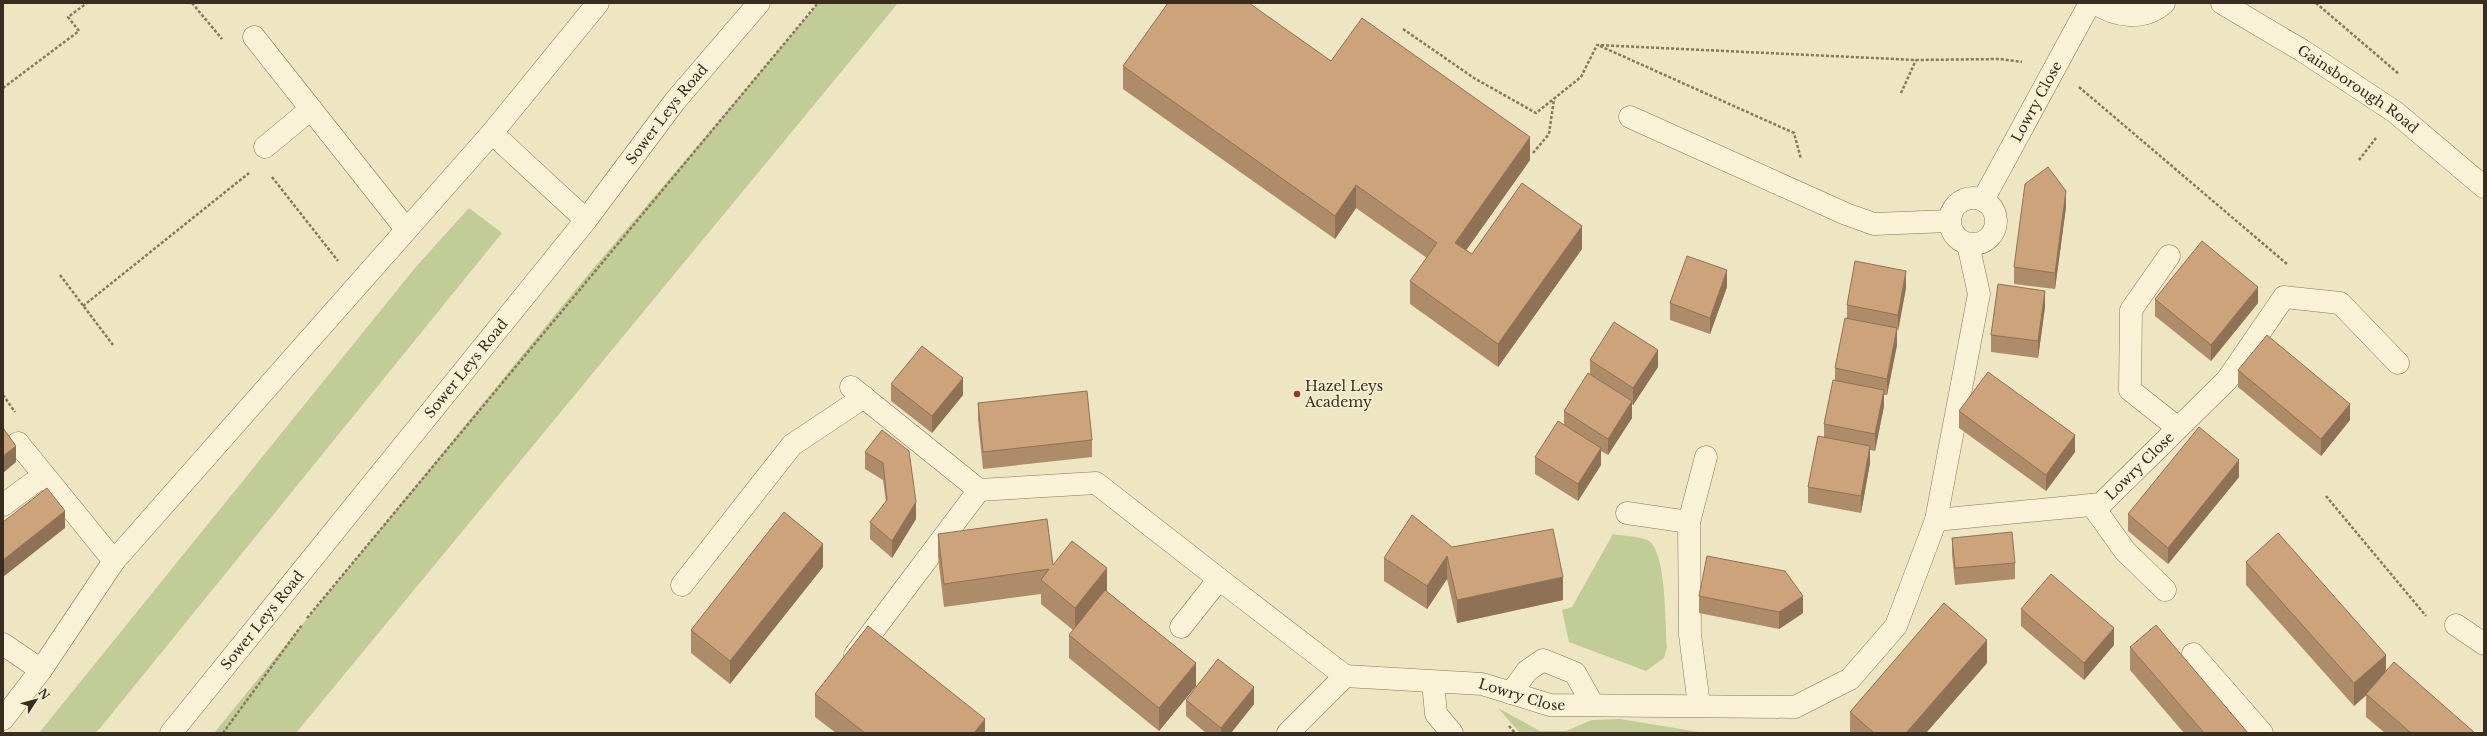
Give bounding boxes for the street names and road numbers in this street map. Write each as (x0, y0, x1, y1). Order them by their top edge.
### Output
street label: Gainsborough Road (2294, 41, 2423, 137)
street label: Lowry Close (2007, 58, 2066, 145)
street label: Sower Leys Road (622, 60, 712, 168)
street label: Sower Leys Road (420, 315, 512, 422)
street label: Lowry Close (2101, 428, 2178, 504)
street label: Sower Leys Road (217, 567, 308, 674)
street label: Lowry Close (1476, 675, 1565, 714)

